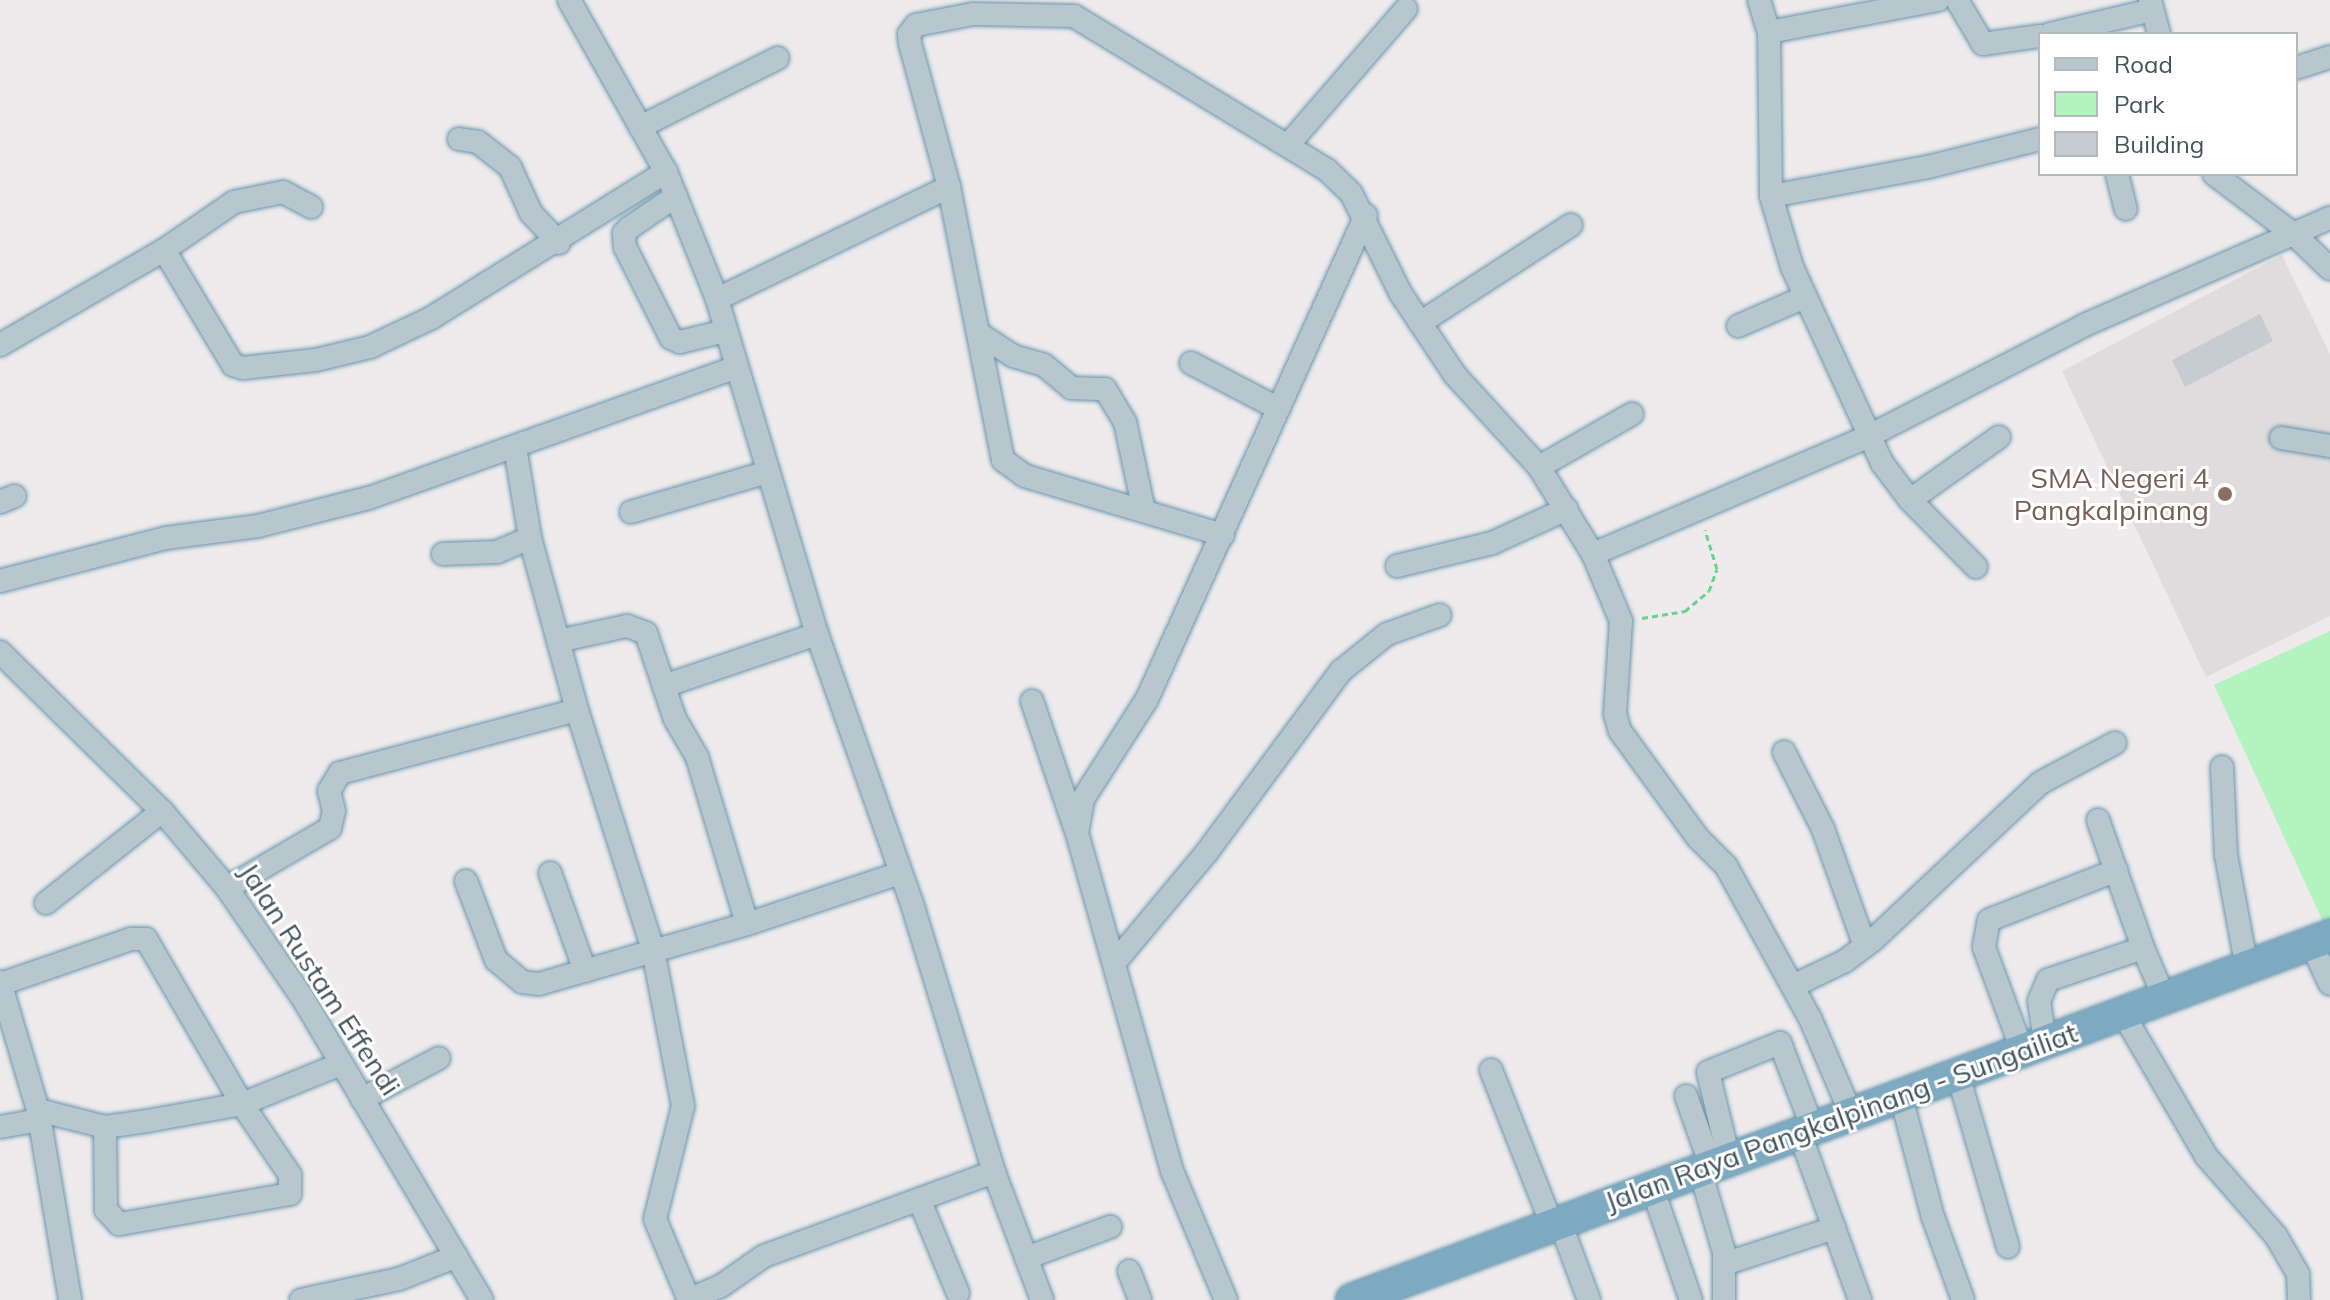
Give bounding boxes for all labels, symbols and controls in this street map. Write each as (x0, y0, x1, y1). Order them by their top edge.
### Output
legend (2038, 32, 2298, 176)
text: Road (2114, 49, 2173, 79)
text: Park (2114, 89, 2165, 119)
text: Building (2114, 129, 2204, 159)
place label: SMA Negeri 4 Pangkalpinang (2014, 461, 2209, 527)
marker: SMA Negeri 4 Pangkalpinang (2216, 485, 2234, 503)
street label: Jalan Rustam Effendi (232, 856, 408, 1102)
street label: Jalan Raya Pangkalpinang - Sungailiat (1600, 1016, 2082, 1218)

